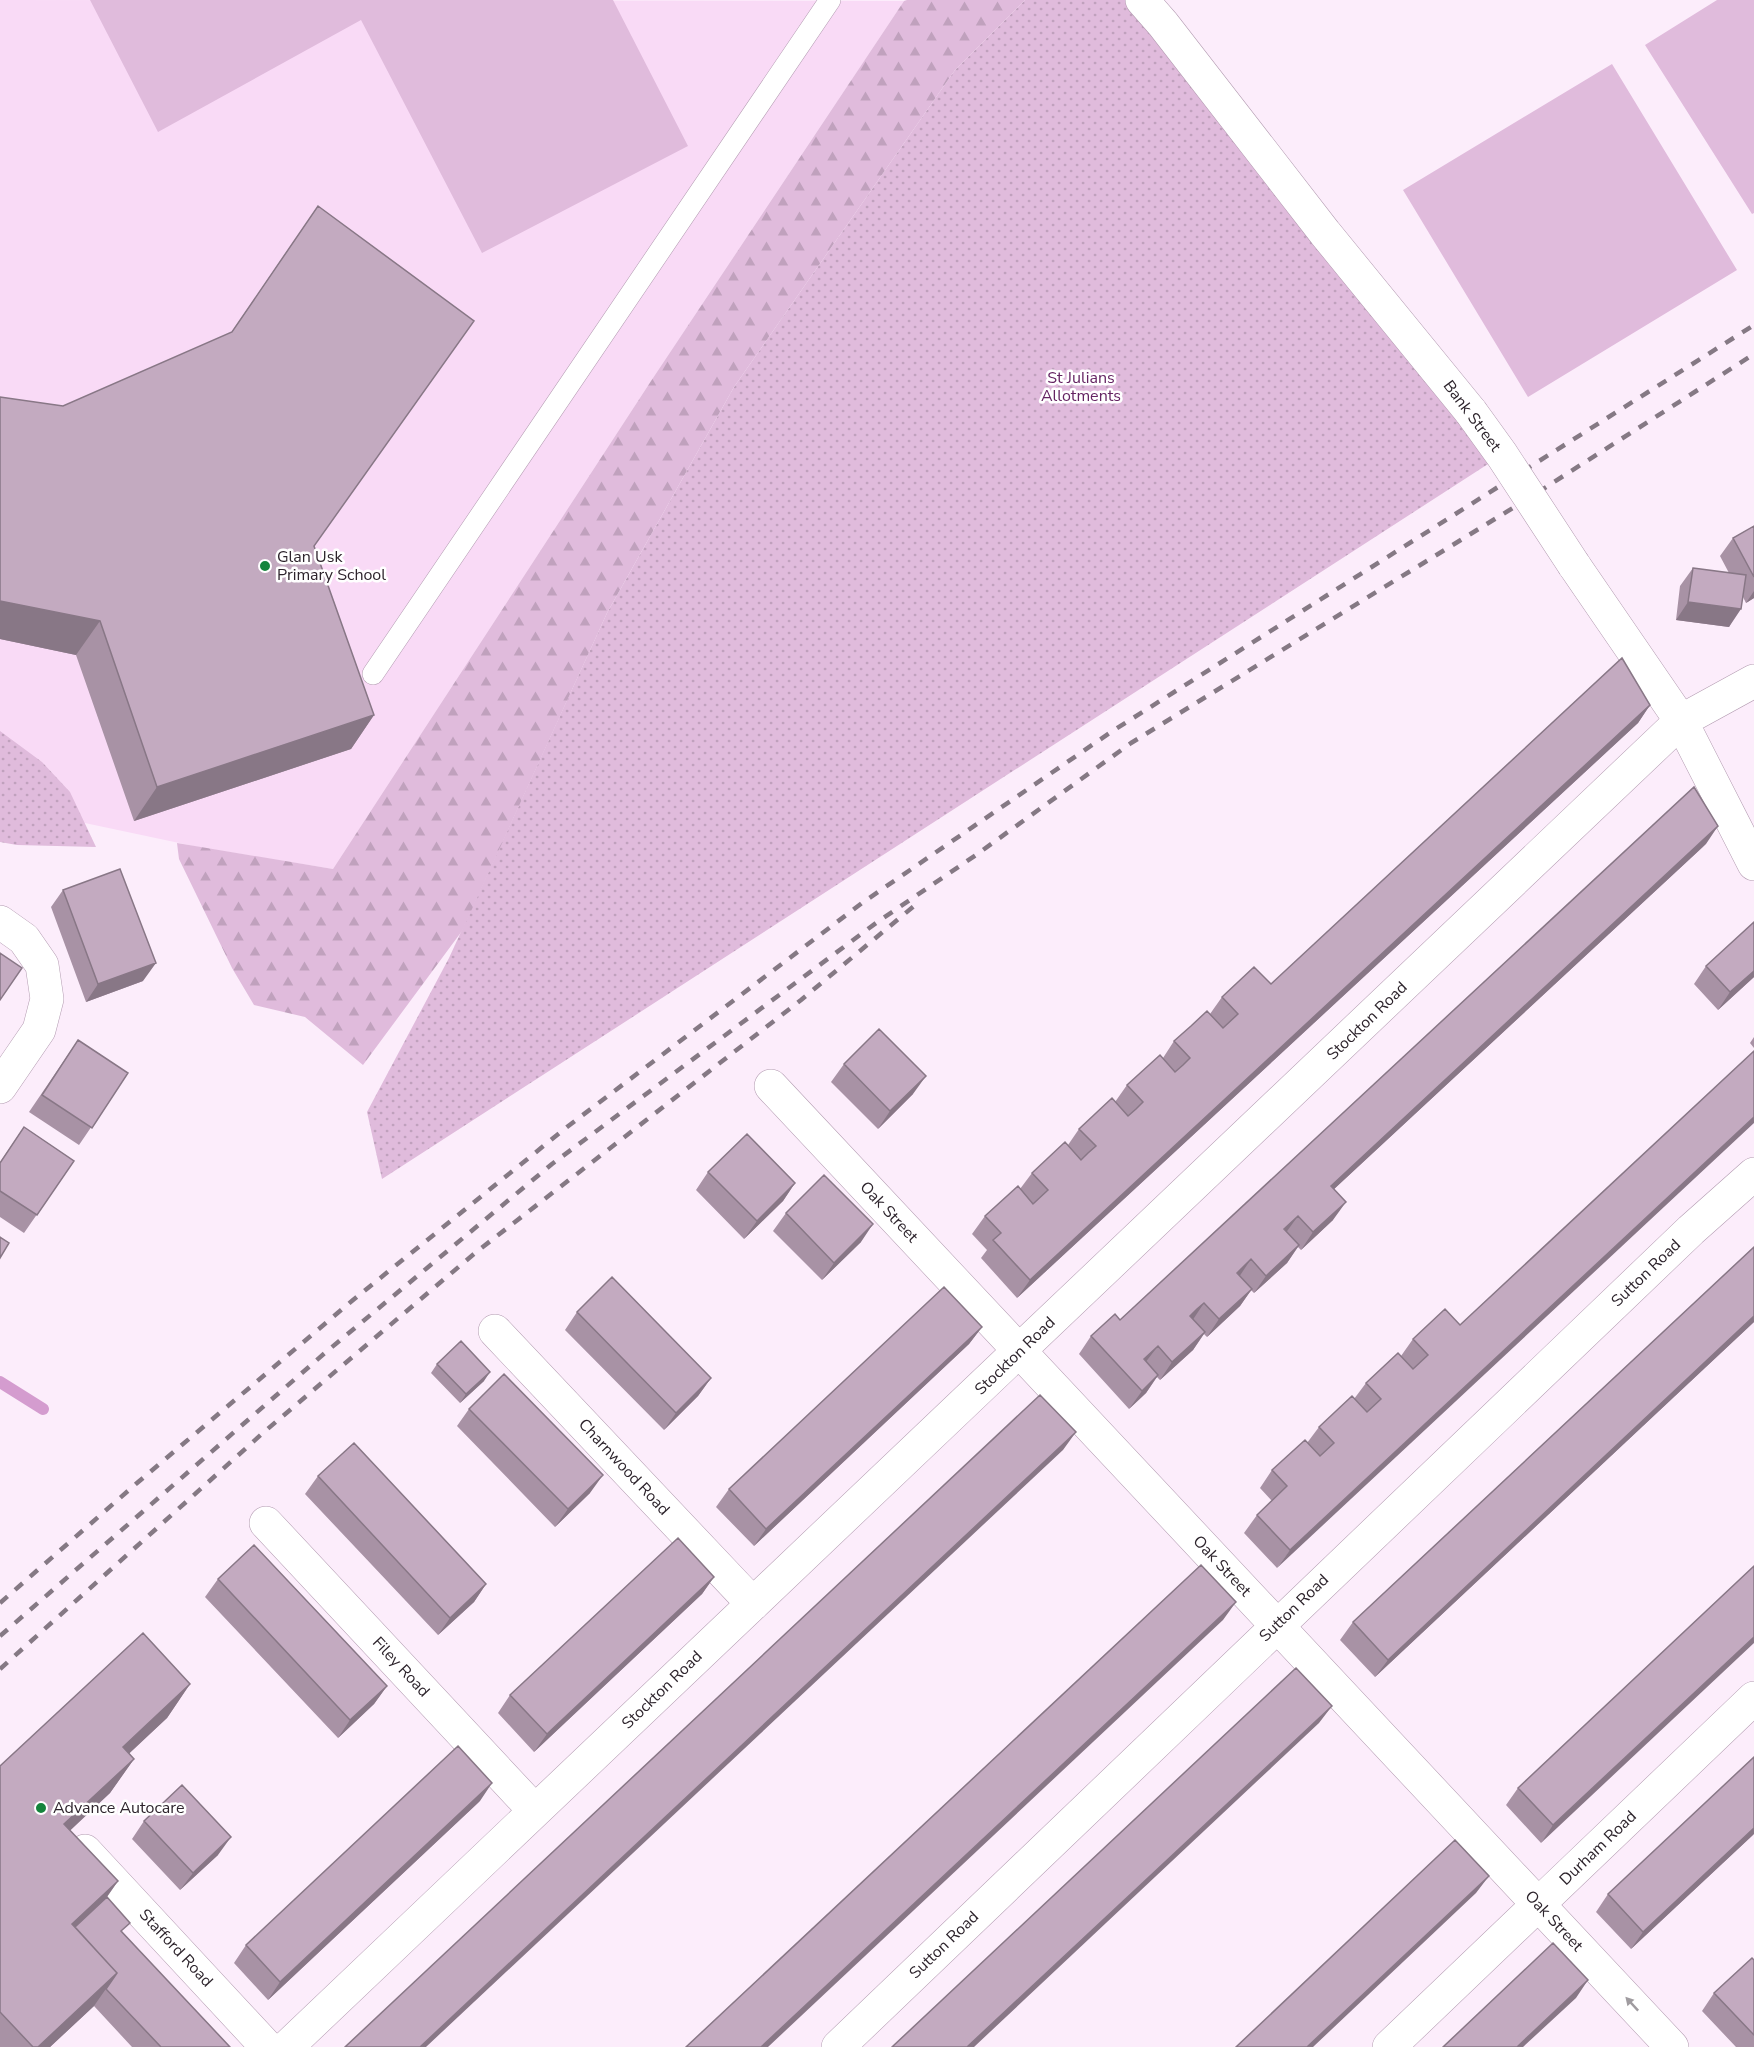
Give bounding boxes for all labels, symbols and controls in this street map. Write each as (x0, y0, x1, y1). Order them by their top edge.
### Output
park label: St Julians Allotments (1041, 367, 1121, 407)
street label: Bank Street (1438, 376, 1506, 457)
place label: Glan Usk Primary School (277, 546, 386, 586)
marker: Glan Usk Primary School (258, 559, 272, 573)
street label: Stockton Road (1322, 977, 1412, 1065)
street label: Oak Street (855, 1177, 923, 1248)
street label: Sutton Road (1606, 1234, 1686, 1312)
street label: Stockton Road (970, 1312, 1060, 1400)
street label: Charnwood Road (573, 1414, 675, 1520)
street label: Oak Street (1188, 1531, 1256, 1602)
street label: Sutton Road (1254, 1569, 1334, 1647)
street label: Filey Road (367, 1632, 435, 1702)
street label: Stockton Road (617, 1646, 707, 1734)
place label: Advance Autocare (53, 1797, 184, 1819)
marker: Advance Autocare (34, 1801, 48, 1815)
street label: Durham Road (1555, 1806, 1641, 1890)
street label: Oak Street (1520, 1886, 1588, 1957)
street label: Stafford Road (134, 1904, 218, 1992)
street label: Sutton Road (904, 1906, 984, 1984)
one-way arrow (1626, 1998, 1640, 2012)

